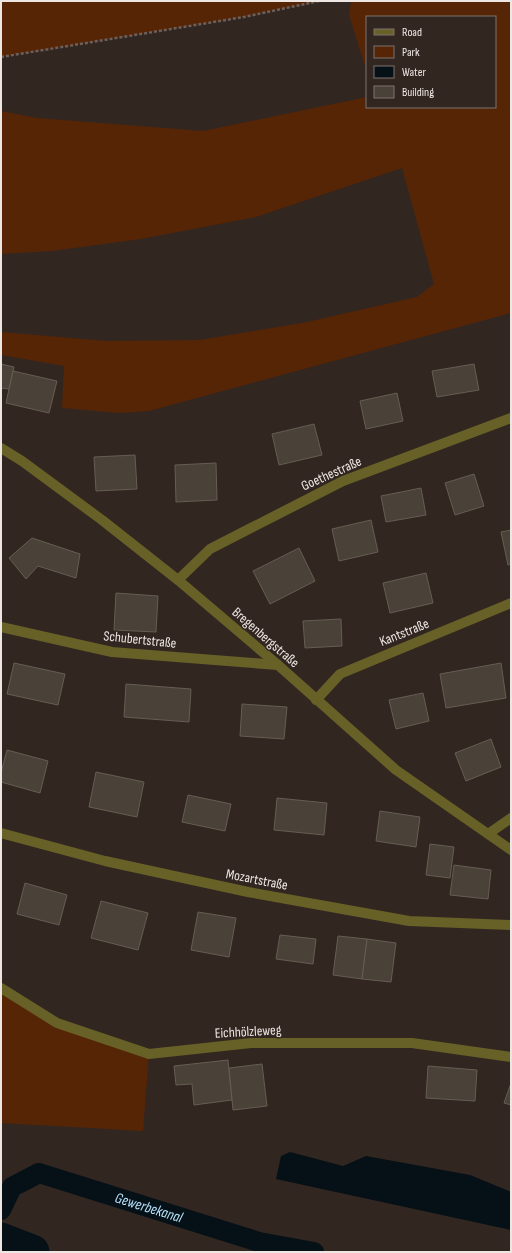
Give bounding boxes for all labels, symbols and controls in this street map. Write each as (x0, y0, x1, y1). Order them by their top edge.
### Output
legend (366, 16, 496, 108)
text: Road (402, 25, 422, 40)
text: Park (402, 45, 420, 60)
text: Water (402, 65, 426, 80)
text: Building (402, 85, 434, 100)
street label: Goethestraße (298, 453, 364, 494)
street label: Bregenbergstraße (229, 604, 303, 671)
street label: Kantstraße (377, 615, 431, 650)
street label: Schubertstraße (103, 627, 177, 652)
street label: Mozartstraße (224, 865, 289, 894)
street label: Eichhölzleweg (214, 1021, 282, 1042)
water label: Gewerbekanal (112, 1188, 186, 1228)

